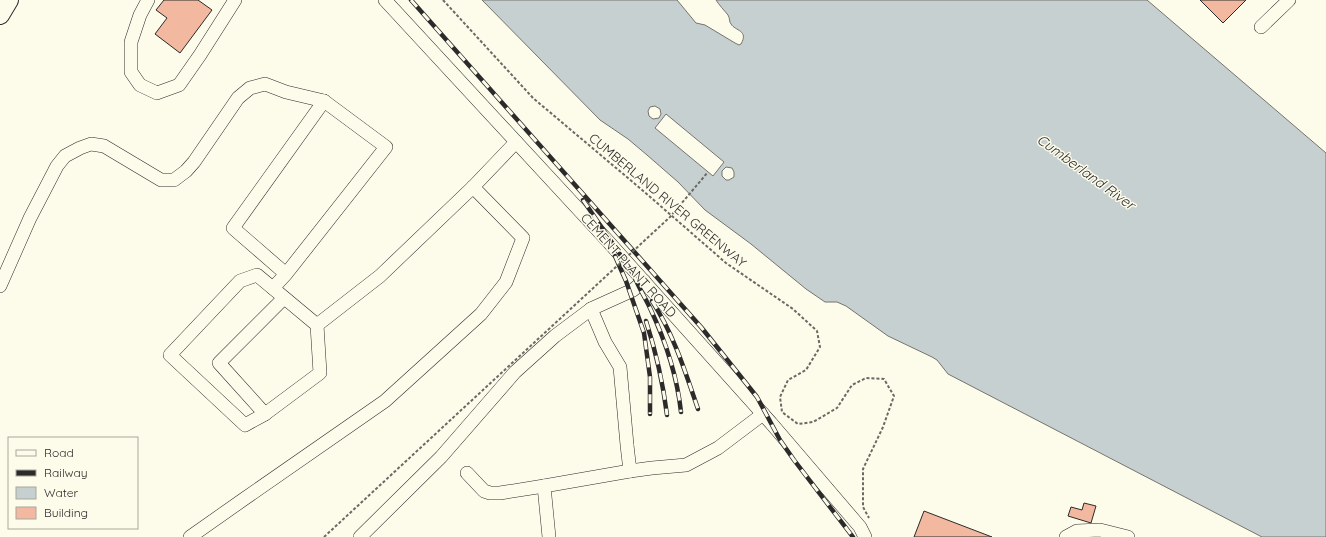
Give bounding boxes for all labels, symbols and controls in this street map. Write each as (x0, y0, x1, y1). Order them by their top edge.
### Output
street label: CUMBERLAND RIVER GREENWAY (586, 129, 750, 271)
water label: Cumberland River (1033, 130, 1140, 215)
street label: CEMENT PLANT ROAD (578, 209, 680, 321)
legend (8, 437, 138, 529)
text: Road (44, 445, 74, 460)
text: Railway (44, 465, 88, 480)
text: Water (44, 485, 79, 500)
text: Building (44, 505, 88, 520)

